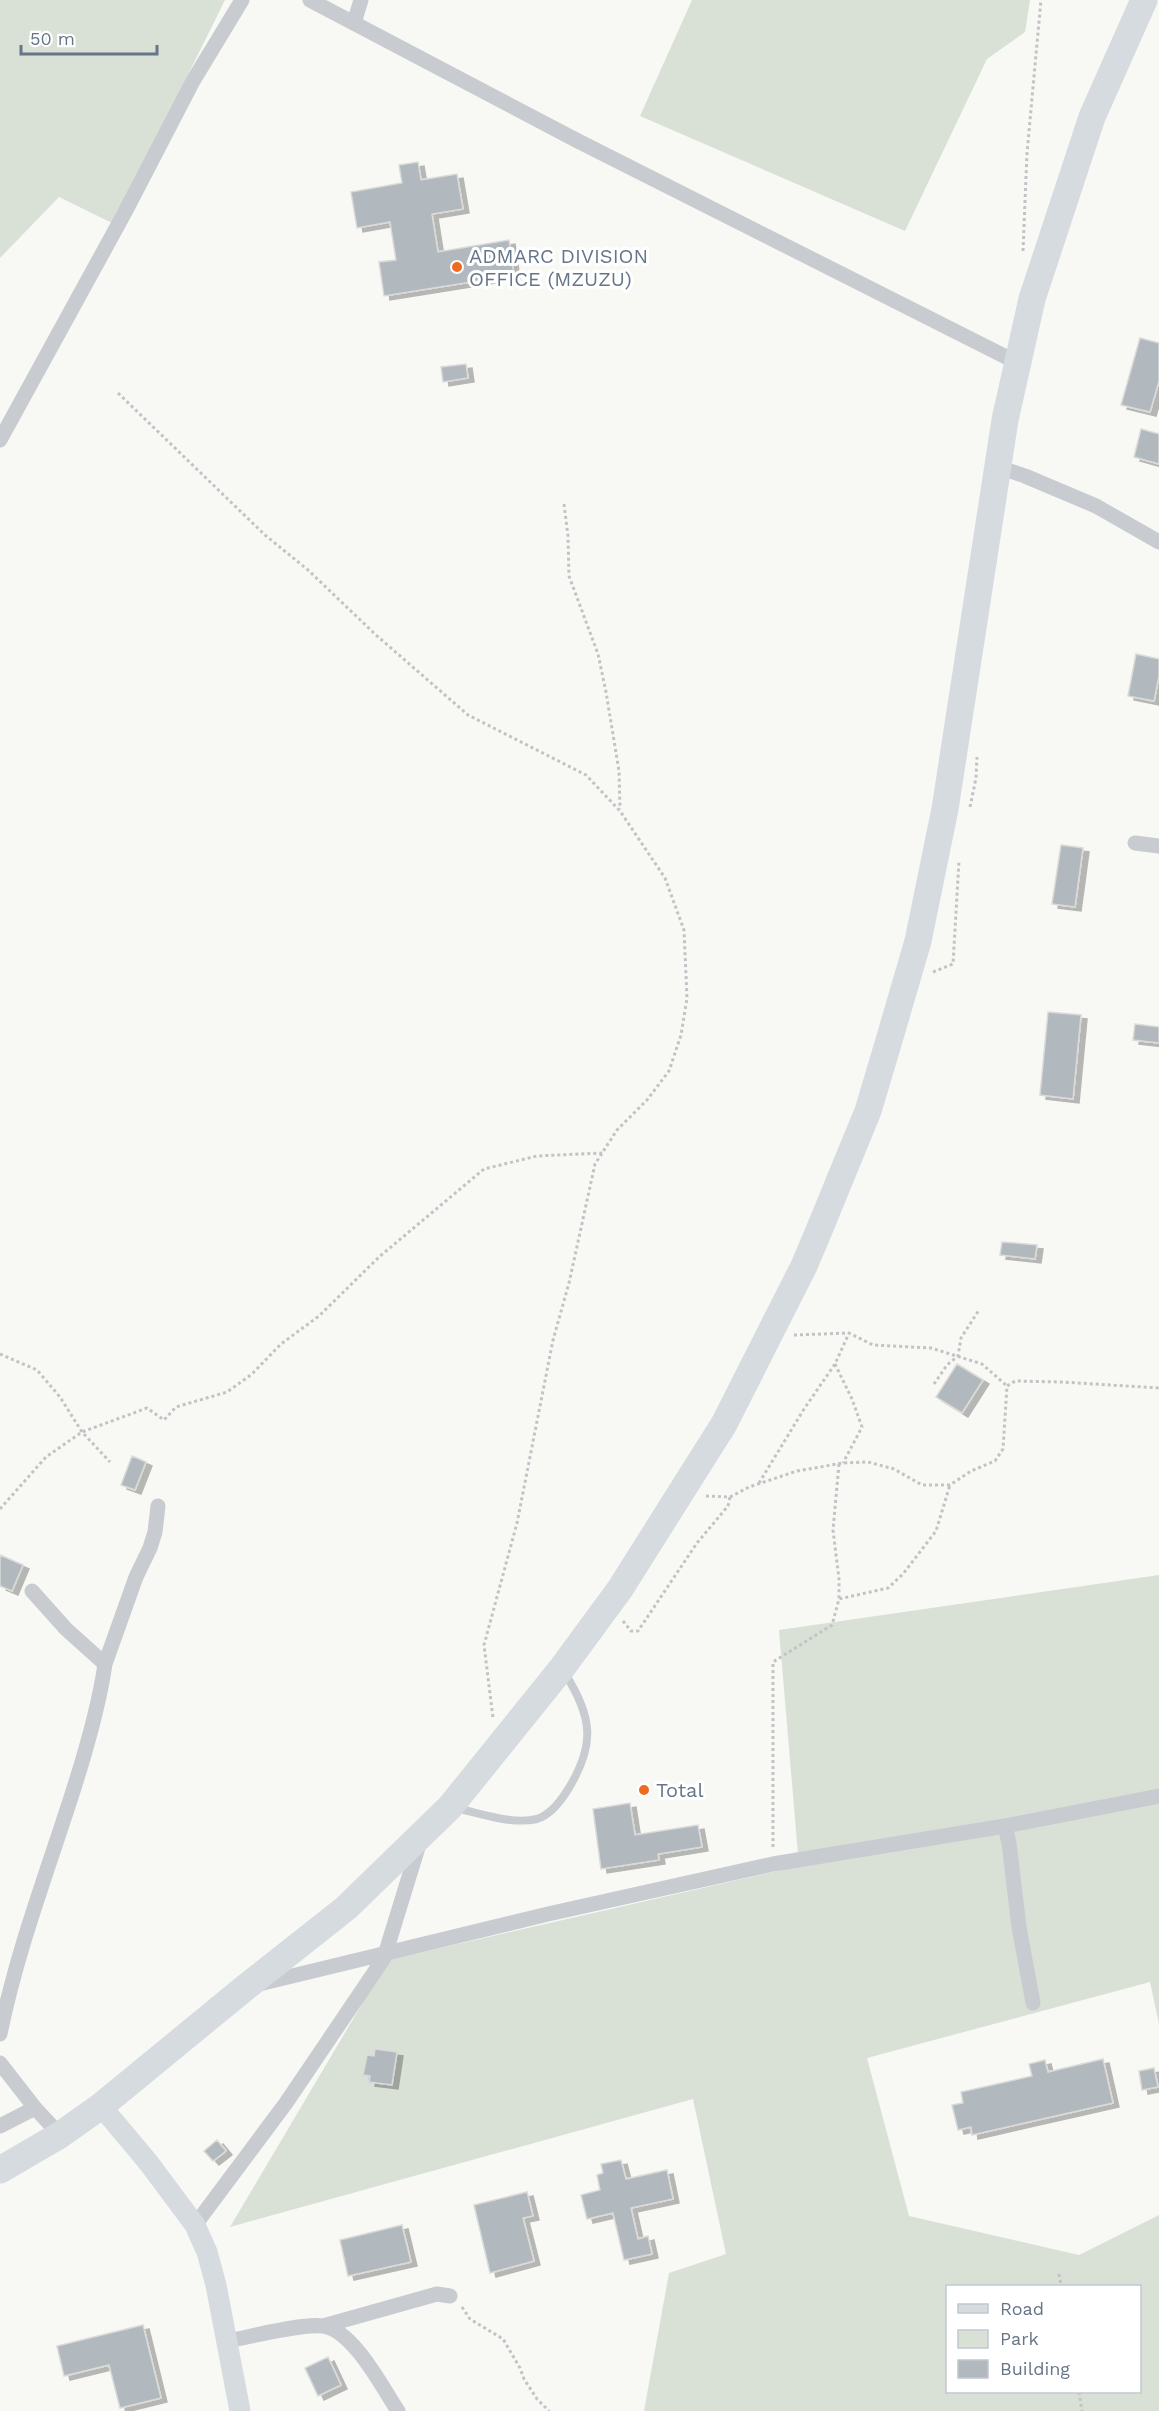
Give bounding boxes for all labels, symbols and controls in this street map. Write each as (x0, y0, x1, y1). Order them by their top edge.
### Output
scale bar (21, 18, 158, 56)
text: 50 m (30, 28, 75, 49)
place label: ADMARC DIVISION OFFICE (MZUZU) (469, 244, 648, 291)
marker: ADMARC DIVISION OFFICE (MZUZU) (450, 260, 464, 274)
place label: Total (656, 1778, 704, 1802)
marker: Total (637, 1783, 651, 1797)
legend (946, 2285, 1141, 2393)
text: Road (1000, 2298, 1044, 2319)
text: Park (1000, 2328, 1039, 2349)
text: Building (1000, 2358, 1070, 2379)

